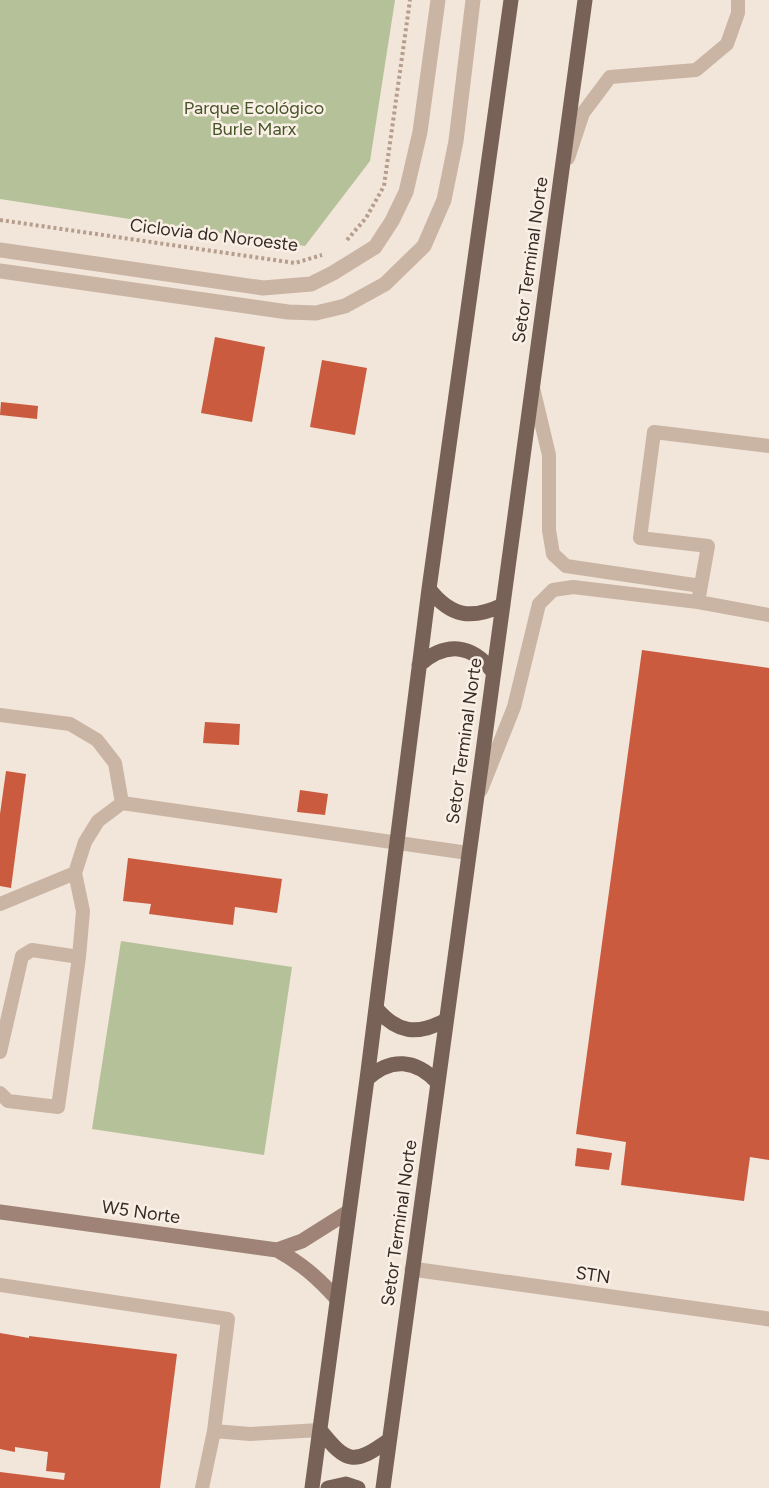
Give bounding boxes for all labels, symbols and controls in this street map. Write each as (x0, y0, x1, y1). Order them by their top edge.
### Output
park label: Parque Ecológico Burle Marx (184, 97, 324, 140)
street label: Setor Terminal Norte (507, 175, 553, 344)
street label: Ciclovia do Noroeste (129, 214, 300, 256)
street label: Setor Terminal Norte (441, 656, 487, 825)
street label: Setor Terminal Norte (376, 1138, 422, 1307)
street label: W5 Norte (100, 1196, 182, 1228)
street label: STN (574, 1262, 612, 1288)

